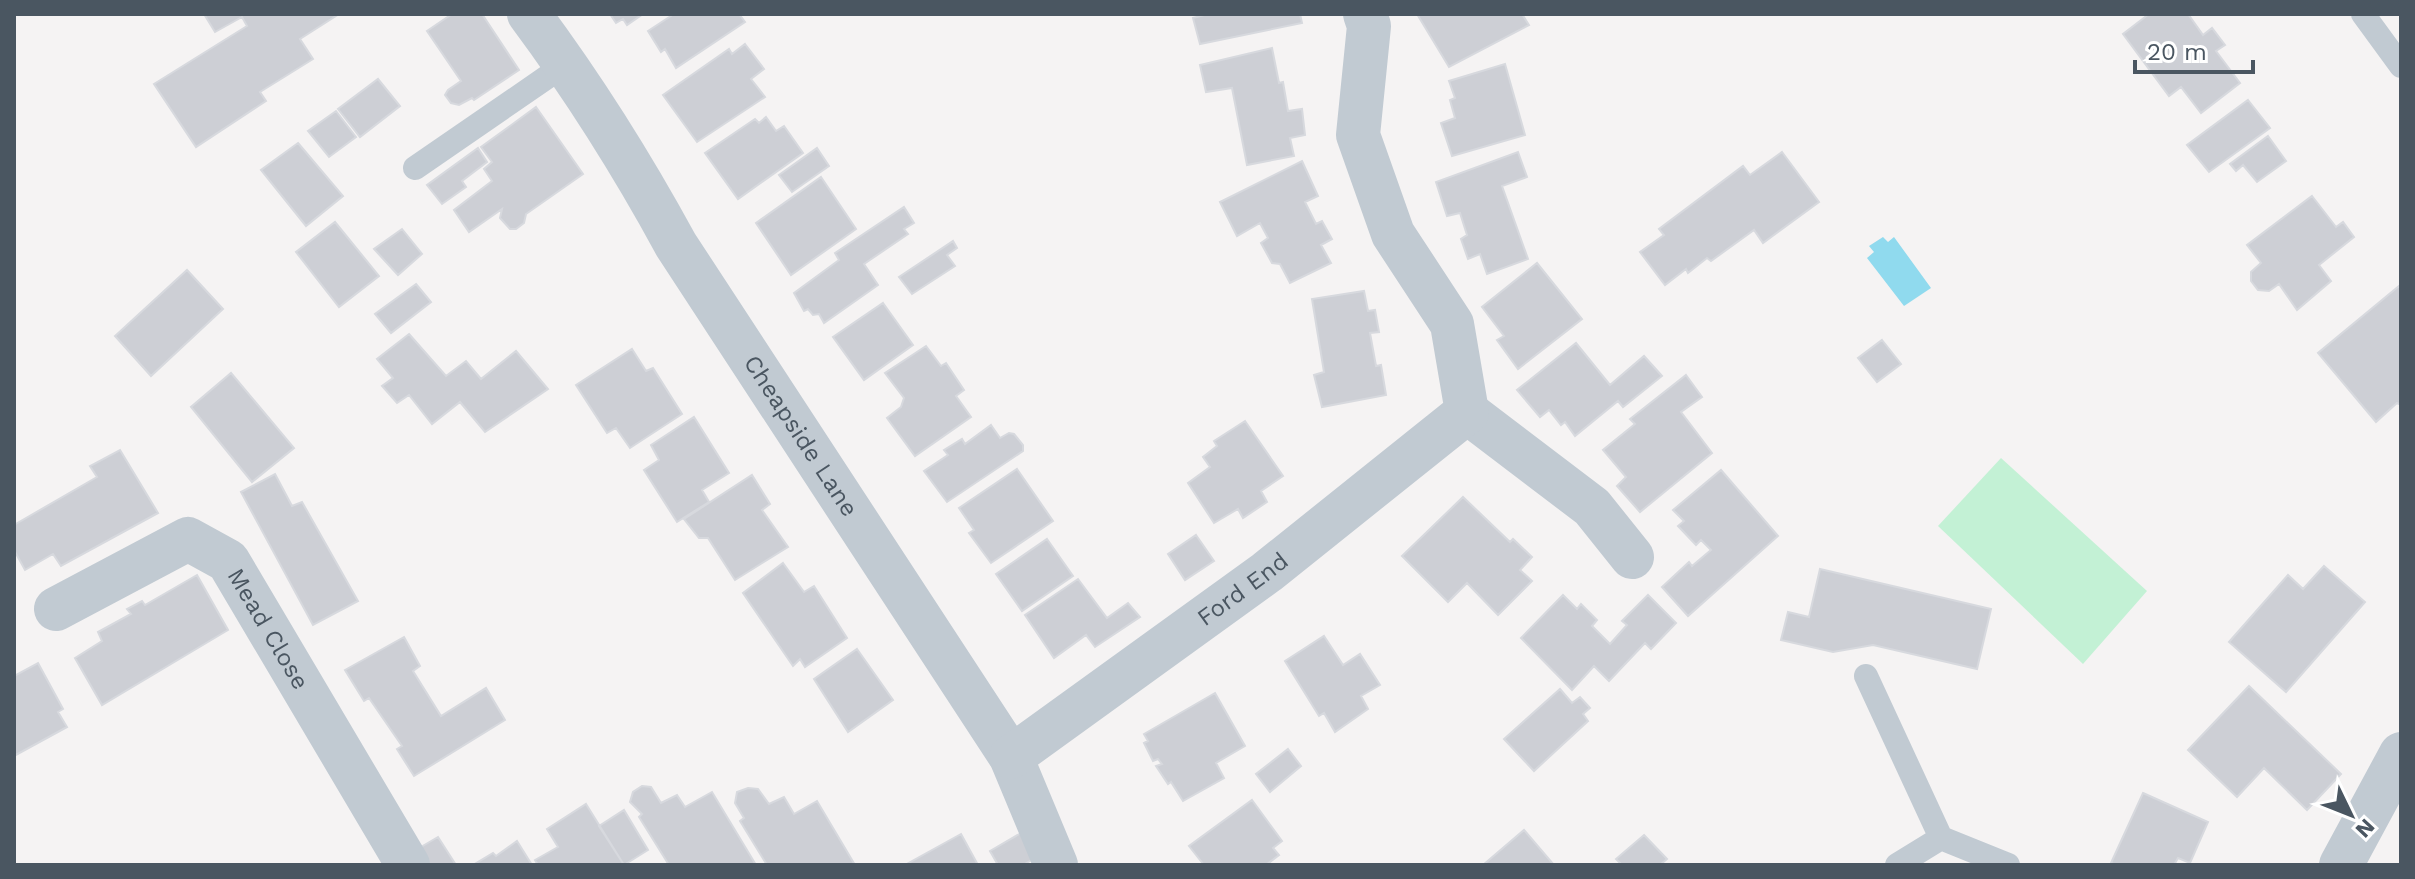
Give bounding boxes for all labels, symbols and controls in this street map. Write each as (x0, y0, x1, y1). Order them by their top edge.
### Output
scale bar (2135, 24, 2253, 74)
text: 20 m (2147, 38, 2207, 66)
street label: Cheapside Lane (738, 350, 864, 522)
street label: Ford End (1192, 547, 1294, 632)
street label: Mead Close (222, 563, 315, 694)
north arrow (2311, 775, 2391, 855)
text: N (2351, 814, 2380, 843)

